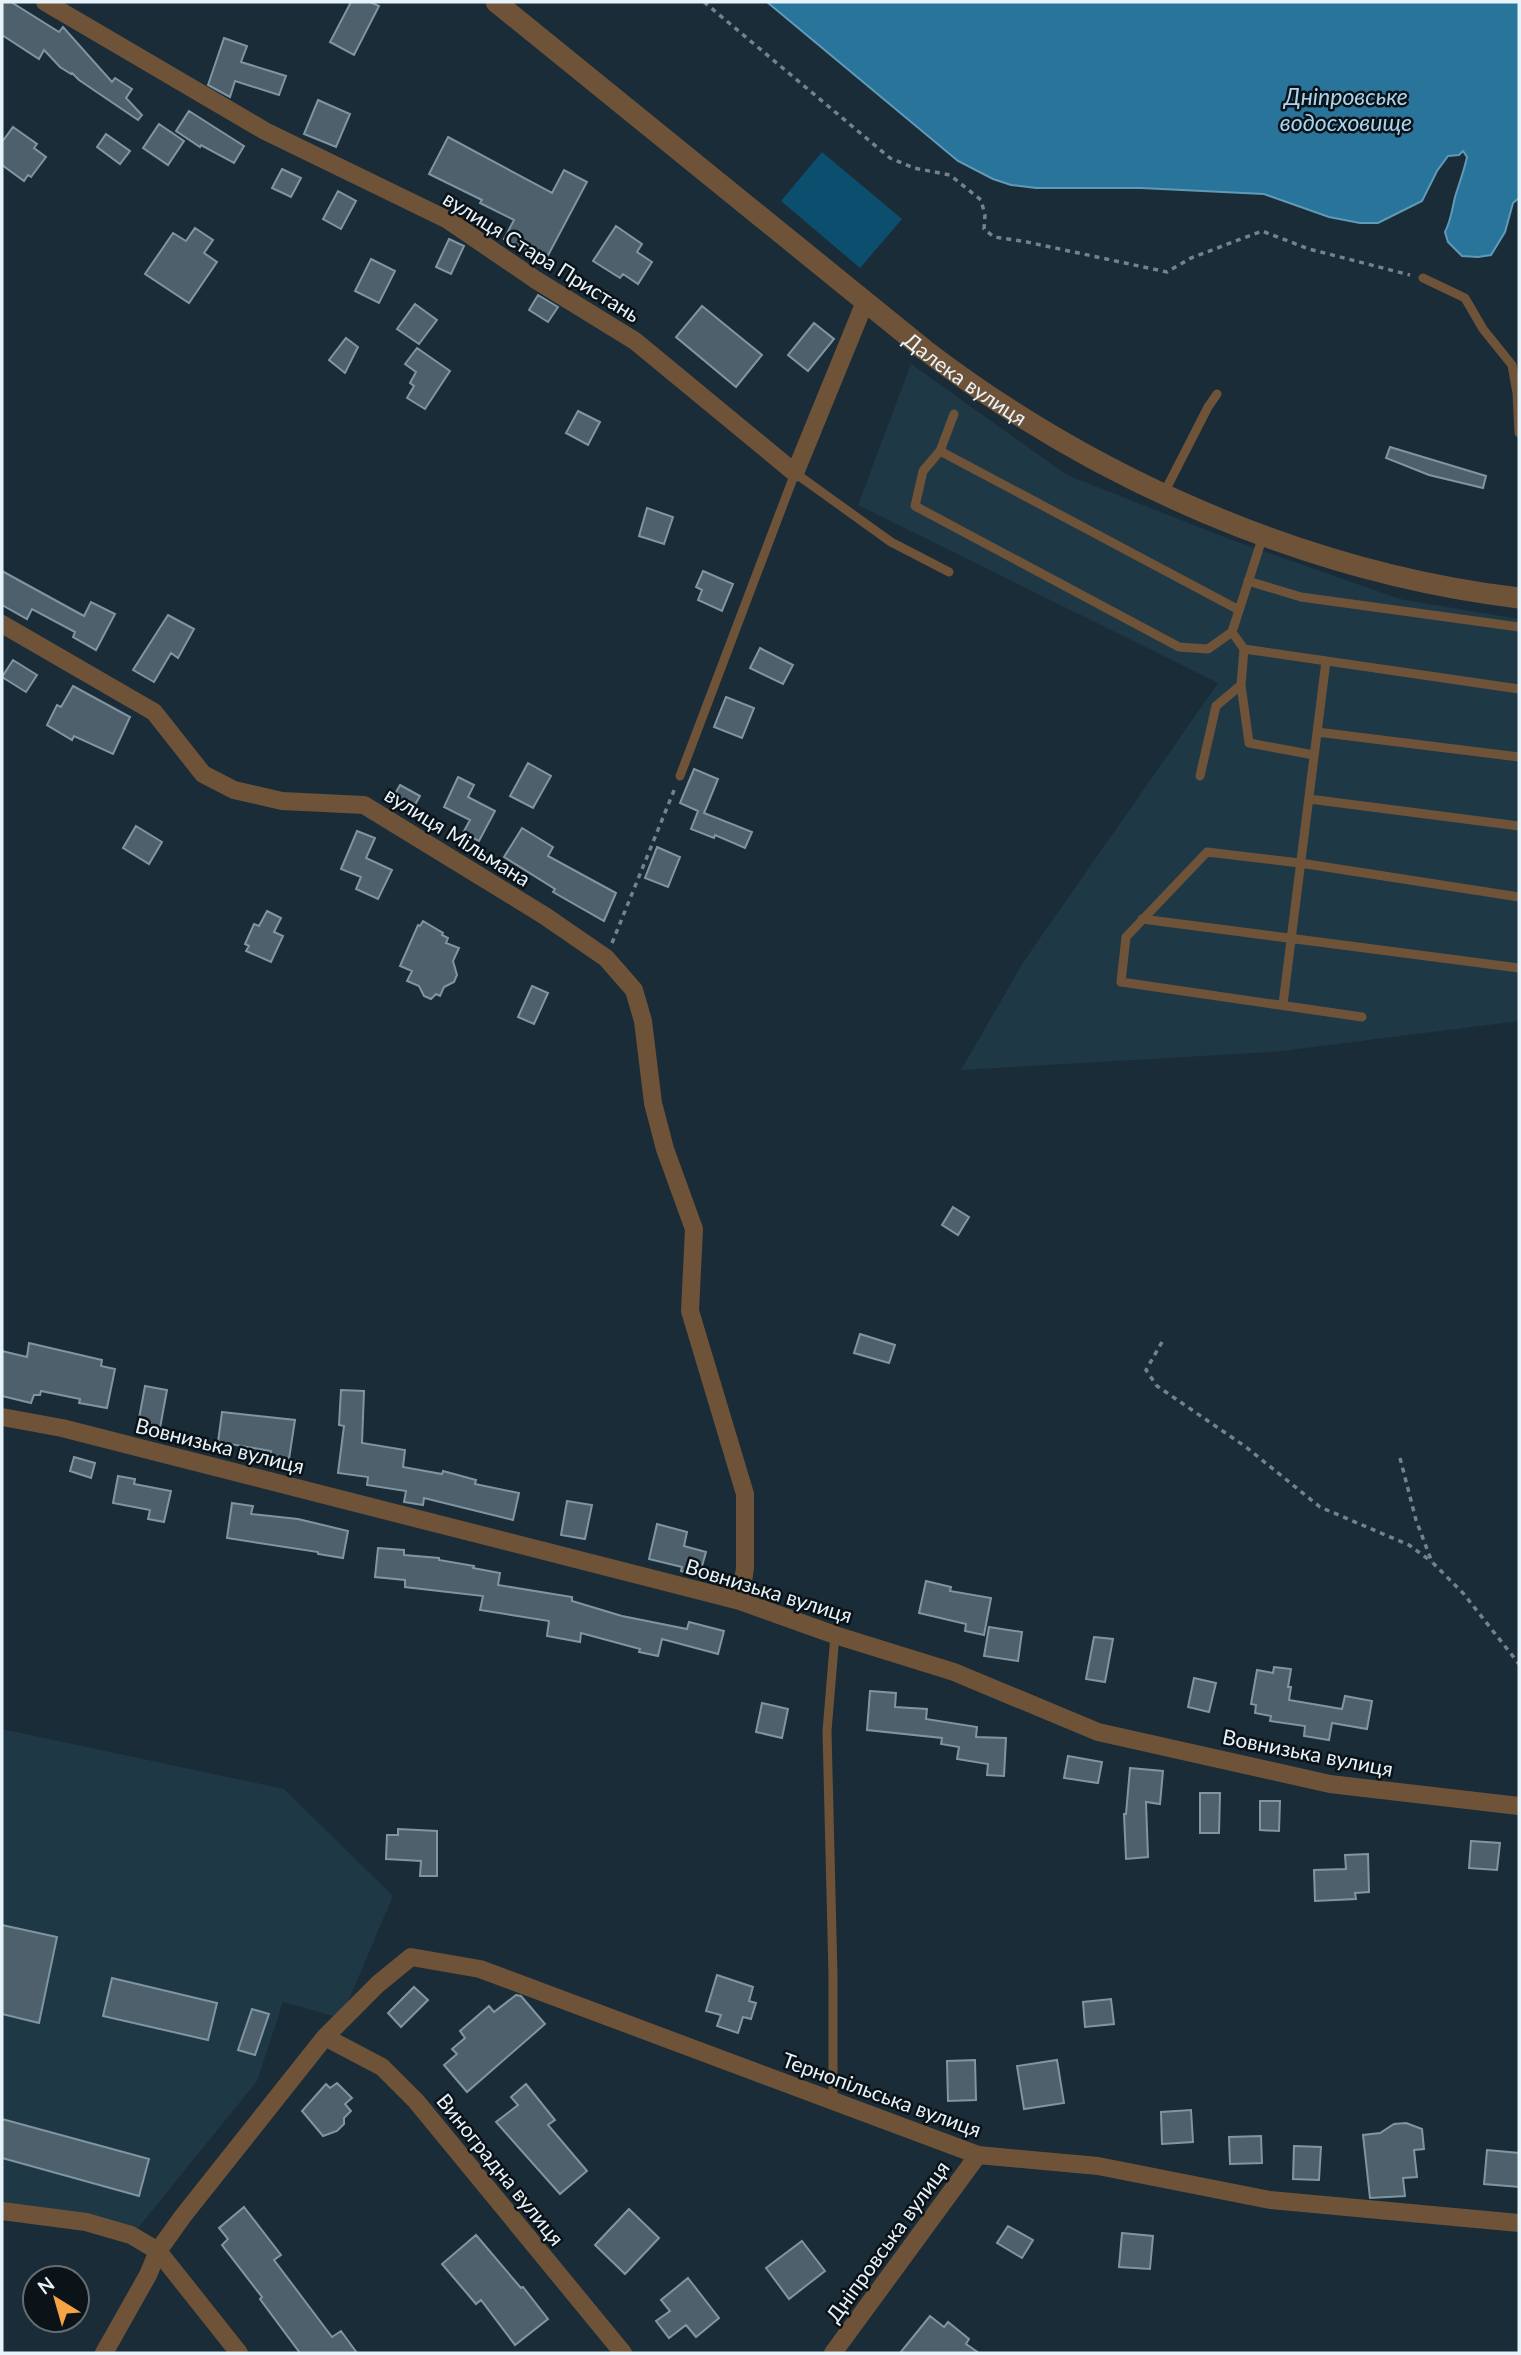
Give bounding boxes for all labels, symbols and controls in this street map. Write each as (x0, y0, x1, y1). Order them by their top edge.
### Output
water label: Дніпровське водосховище (1280, 82, 1412, 136)
street label: вулиця Стара Пристань (439, 185, 645, 327)
street label: Далека вулиця (900, 326, 1032, 430)
street label: вулиця Мільмана (381, 781, 535, 891)
street label: Вовнизька вулиця (133, 1412, 307, 1478)
street label: Вовнизька вулиця (683, 1553, 855, 1627)
street label: Вовнизька вулиця (1221, 1723, 1395, 1781)
street label: Тернопільська вулиця (779, 2046, 985, 2142)
street label: Виноградна вулиця (432, 2088, 570, 2250)
street label: Дніпровська вулиця (820, 2155, 954, 2327)
north arrow (21, 2264, 91, 2334)
text: N (33, 2271, 58, 2299)

